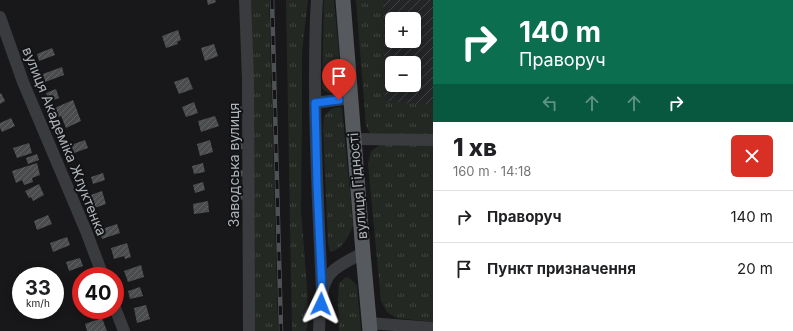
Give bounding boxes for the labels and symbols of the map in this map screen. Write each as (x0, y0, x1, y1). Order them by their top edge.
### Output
street label: вулиця Академіка Жлуктенка (19, 44, 111, 238)
pin (322, 59, 356, 100)
street label: Заводська вулиця (225, 103, 242, 227)
street label: вулиця Гідності (344, 132, 370, 240)
speed limit sign: 40 (72, 267, 124, 319)
position arrow (300, 283, 342, 325)

